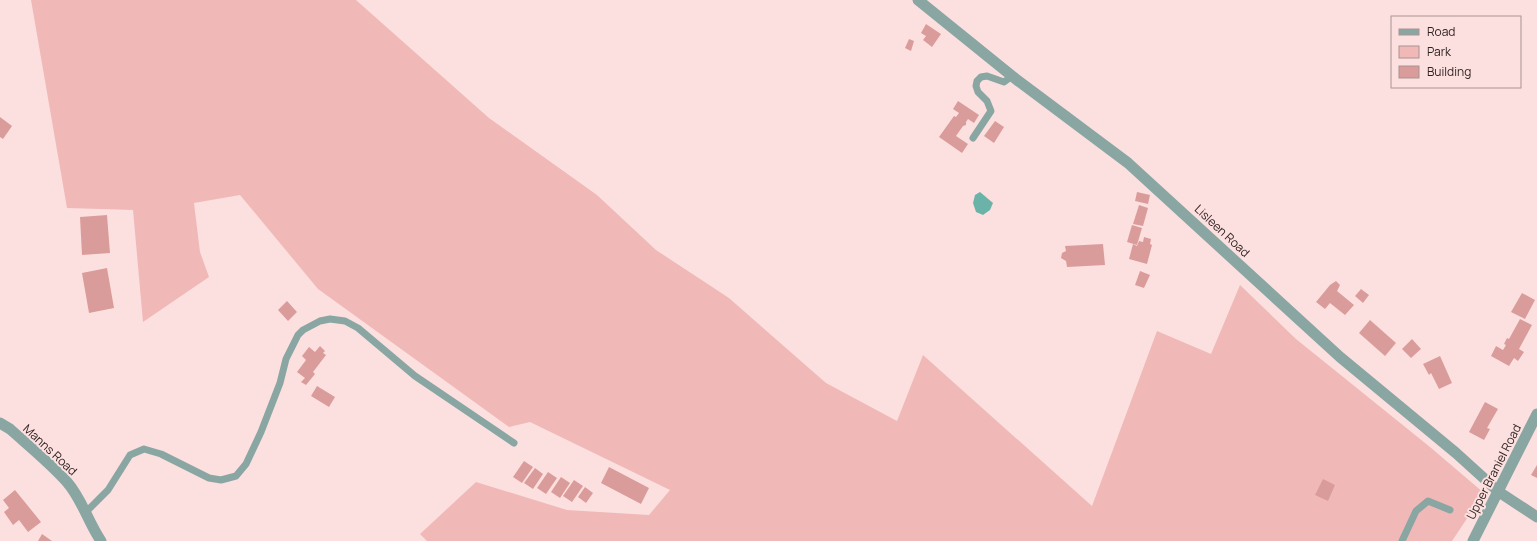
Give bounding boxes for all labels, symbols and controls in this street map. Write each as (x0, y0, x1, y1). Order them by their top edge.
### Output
legend (1391, 16, 1521, 88)
text: Road (1427, 23, 1455, 40)
text: Park (1427, 43, 1452, 60)
text: Building (1427, 63, 1471, 80)
street label: Lisleen Road (1191, 201, 1254, 261)
street label: Manns Road (20, 420, 81, 479)
street label: Upper Braniel Road (1462, 421, 1525, 522)

